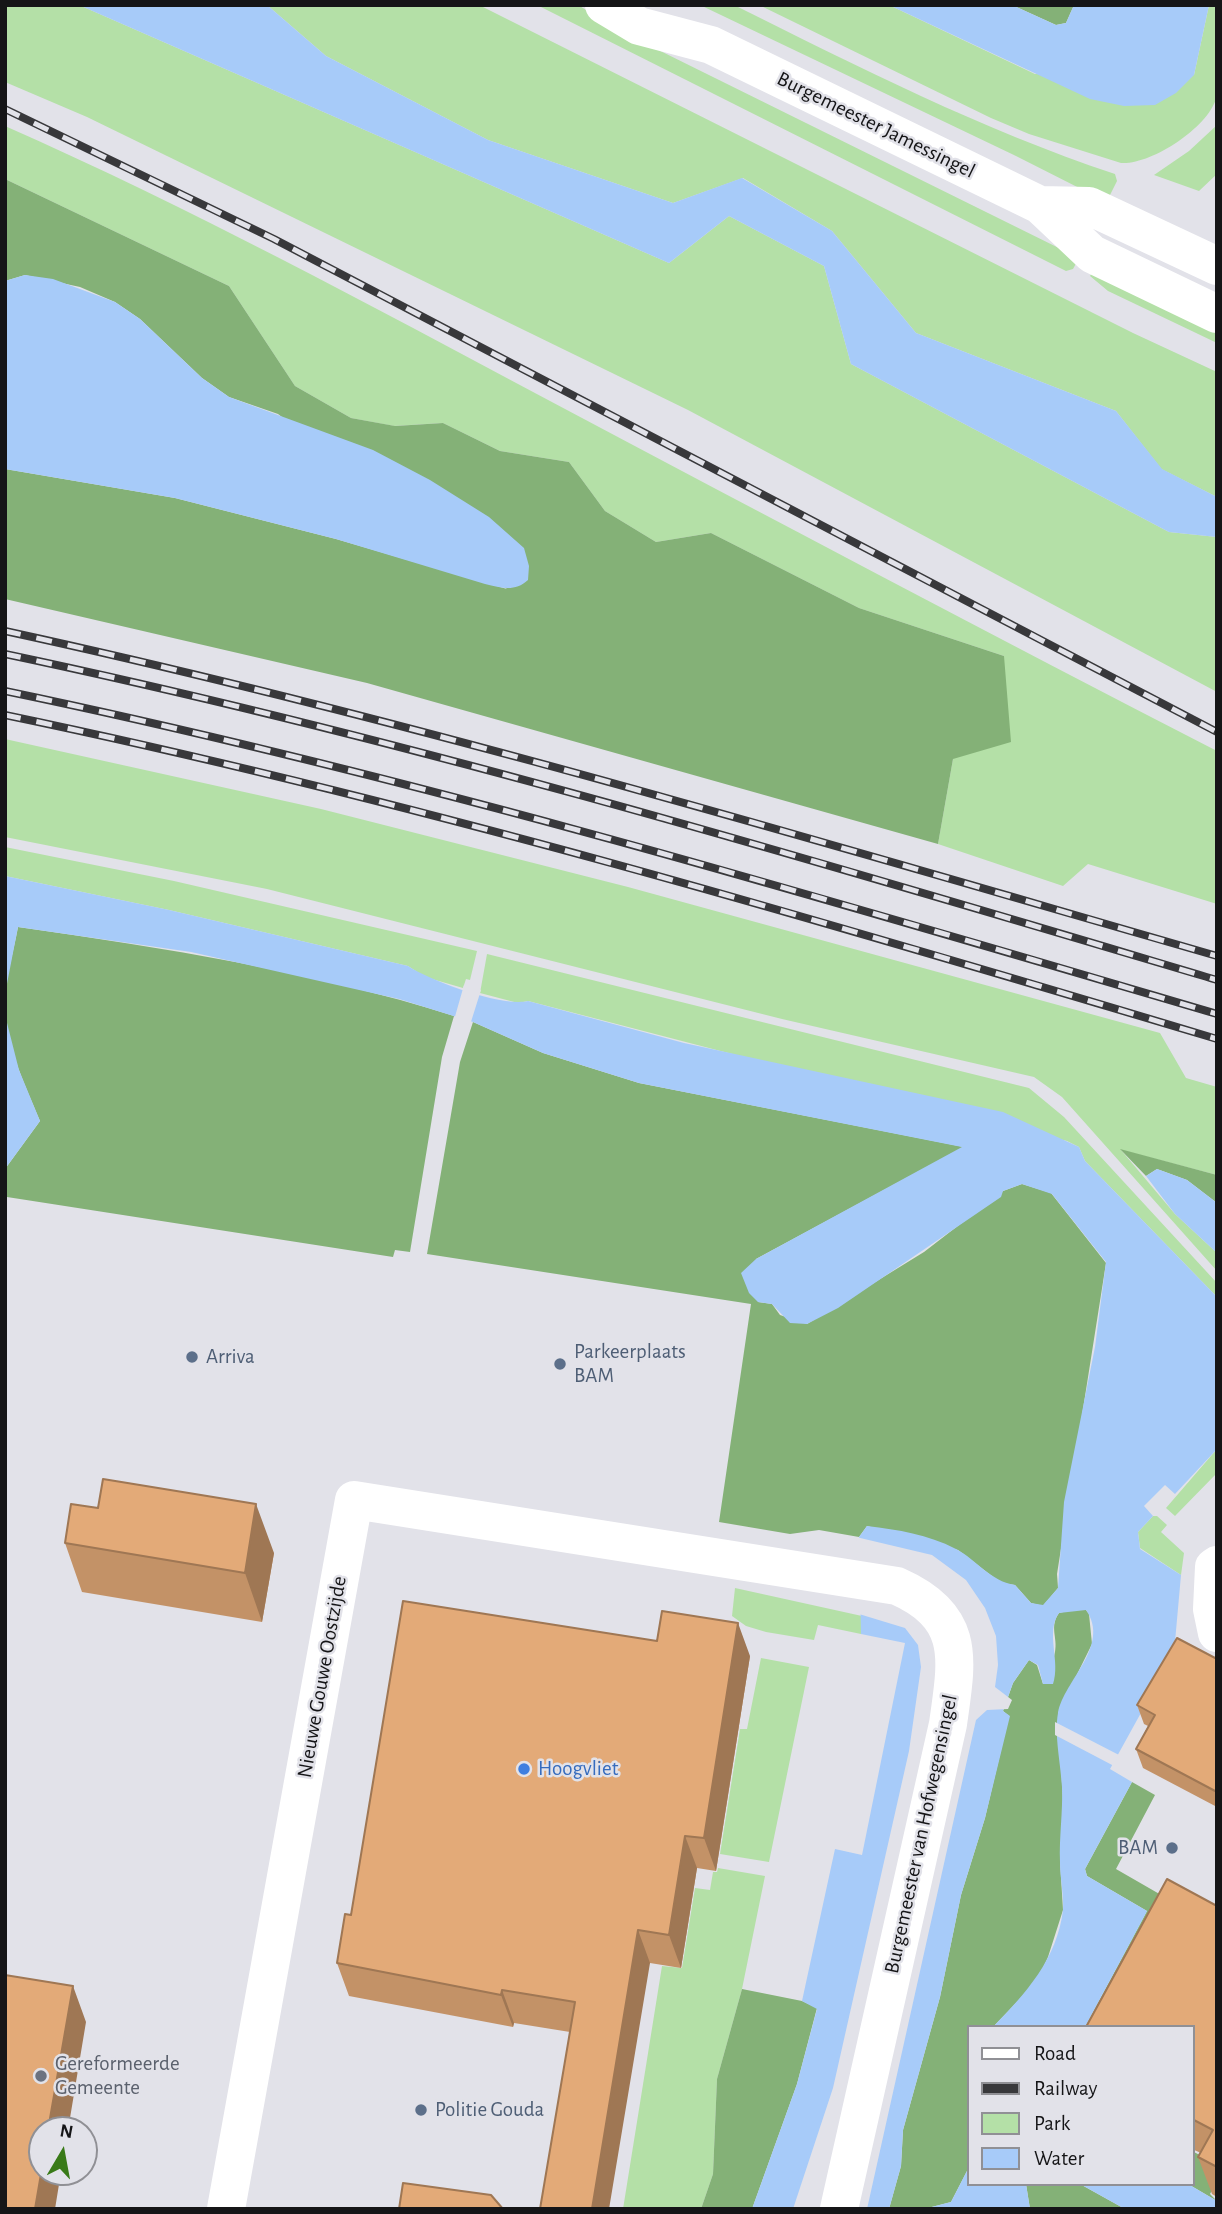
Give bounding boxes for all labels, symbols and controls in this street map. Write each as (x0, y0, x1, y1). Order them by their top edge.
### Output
street label: Burgemeester Jamessingel (773, 66, 979, 184)
place label: Parkeerplaats BAM (574, 1339, 686, 1389)
place label: Arriva (206, 1344, 255, 1370)
marker: Arriva (184, 1349, 200, 1365)
marker: Parkeerplaats BAM (552, 1356, 568, 1372)
street label: Nieuwe Gouwe Oostzijde (292, 1574, 352, 1780)
street label: Burgemeester van Hofwegensingel (879, 1692, 963, 1976)
place label: Hoogvliet (538, 1756, 618, 1782)
marker: Hoogvliet (516, 1761, 532, 1777)
place label: BAM (1118, 1835, 1158, 1861)
marker: BAM (1164, 1840, 1180, 1856)
legend (967, 2025, 1194, 2186)
text: Road (1034, 2043, 1076, 2064)
place label: Gereformeerde Gemeente (55, 2051, 180, 2101)
marker: Gereformeerde Gemeente (33, 2068, 49, 2084)
text: Railway (1034, 2078, 1097, 2099)
place label: Politie Gouda (435, 2097, 544, 2123)
marker: Politie Gouda (413, 2102, 429, 2118)
text: Park (1034, 2113, 1070, 2134)
north arrow (28, 2116, 98, 2186)
text: N (58, 2121, 75, 2142)
text: Water (1034, 2148, 1084, 2169)

